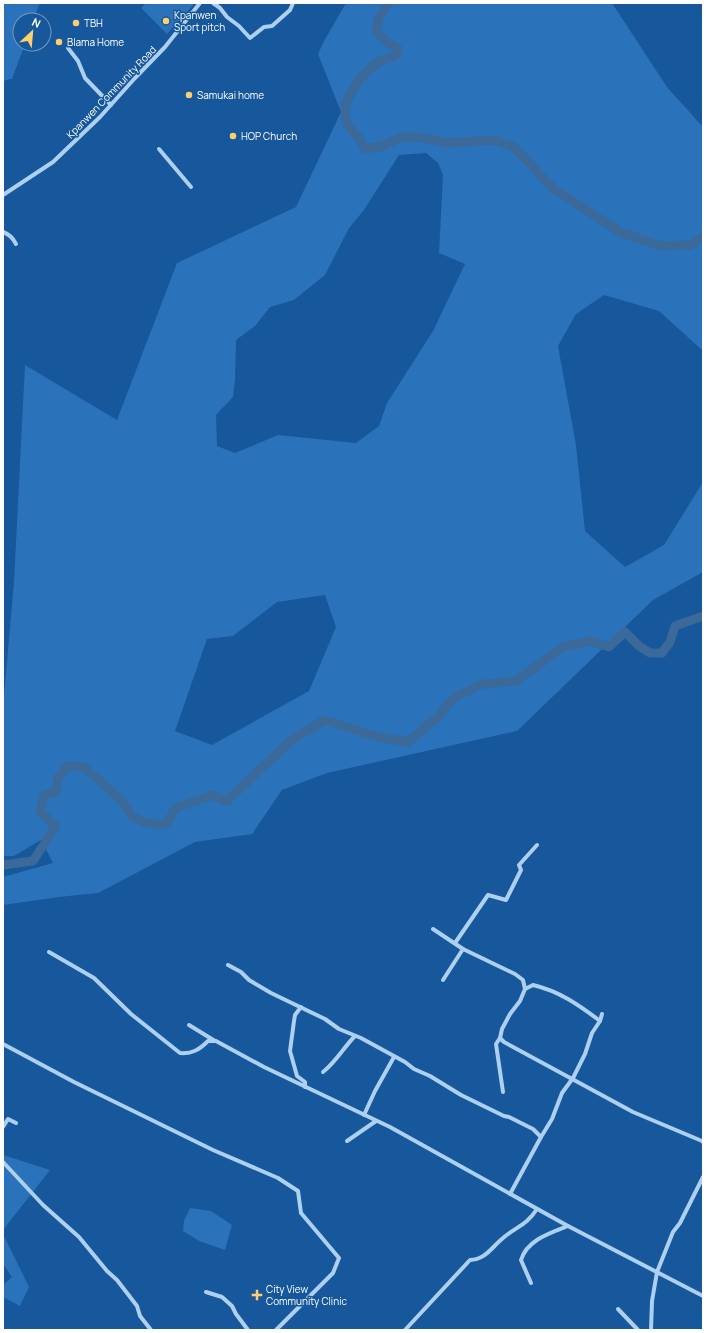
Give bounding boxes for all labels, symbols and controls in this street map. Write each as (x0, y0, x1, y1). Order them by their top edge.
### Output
place label: Kpanwen Sport pitch (174, 8, 225, 34)
north arrow (12, 12, 52, 52)
text: N (30, 14, 44, 31)
place label: TBH (84, 16, 103, 30)
marker: Kpanwen Sport pitch (161, 16, 171, 26)
marker: TBH (71, 18, 81, 28)
place label: Blama Home (67, 35, 124, 49)
marker: Blama Home (54, 37, 64, 47)
street label: Kpanwen Community Road (63, 43, 159, 141)
place label: Samukai home (197, 88, 264, 102)
marker: Samukai home (184, 90, 194, 100)
place label: HOP Church (241, 129, 297, 143)
marker: HOP Church (228, 131, 238, 141)
place label: City View Community Clinic (266, 1282, 347, 1308)
marker: City View Community Clinic (251, 1289, 263, 1301)

